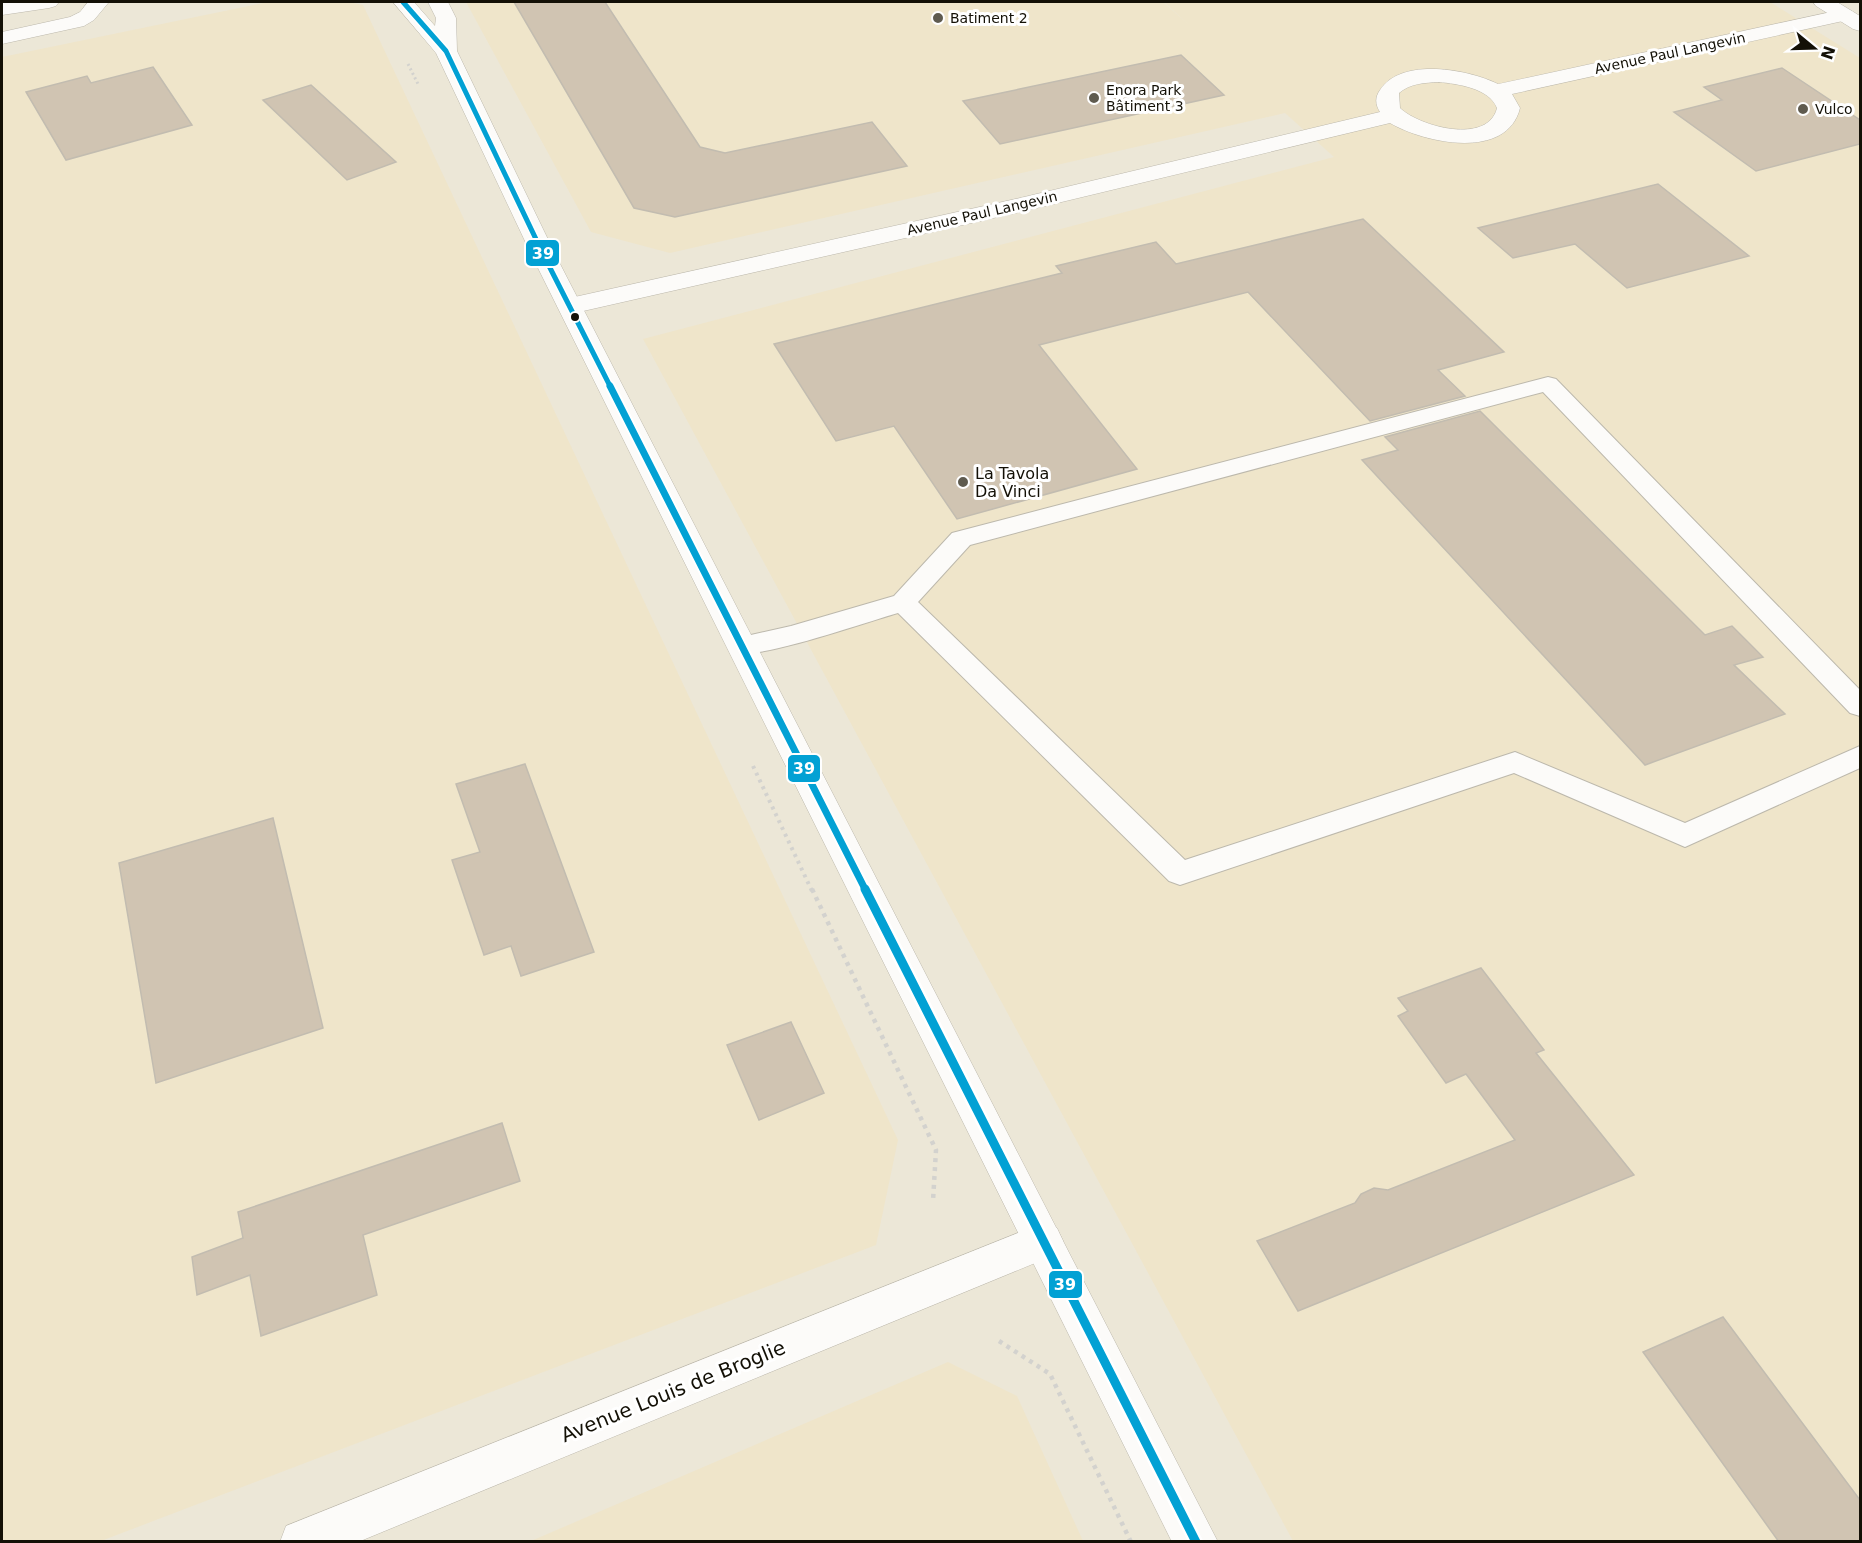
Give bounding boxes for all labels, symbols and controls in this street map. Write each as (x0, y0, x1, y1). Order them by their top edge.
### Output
place label: Batiment 2 (950, 10, 1028, 26)
marker: Batiment 2 (931, 11, 945, 25)
north arrow (1784, 18, 1844, 78)
street label: Avenue Paul Langevin (1593, 29, 1747, 77)
text: N (1817, 43, 1839, 62)
place label: Enora Park Bâtiment 3 (1106, 82, 1184, 114)
marker: Enora Park Bâtiment 3 (1087, 91, 1101, 105)
place label: Vulco (1815, 101, 1853, 117)
marker: Vulco (1796, 102, 1810, 116)
street label: Avenue Paul Langevin (905, 188, 1059, 238)
line badge: 39 (525, 239, 560, 267)
text: 39 (532, 244, 554, 263)
unlabelled marker (569, 311, 581, 323)
place label: La Tavola Da Vinci (975, 464, 1049, 501)
marker: La Tavola Da Vinci (956, 475, 970, 489)
line badge: 39 (787, 754, 821, 783)
text: 39 (793, 759, 815, 778)
line badge: 39 (1048, 1270, 1083, 1299)
text: 39 (1054, 1275, 1076, 1294)
street label: Avenue Louis de Broglie (557, 1335, 789, 1447)

